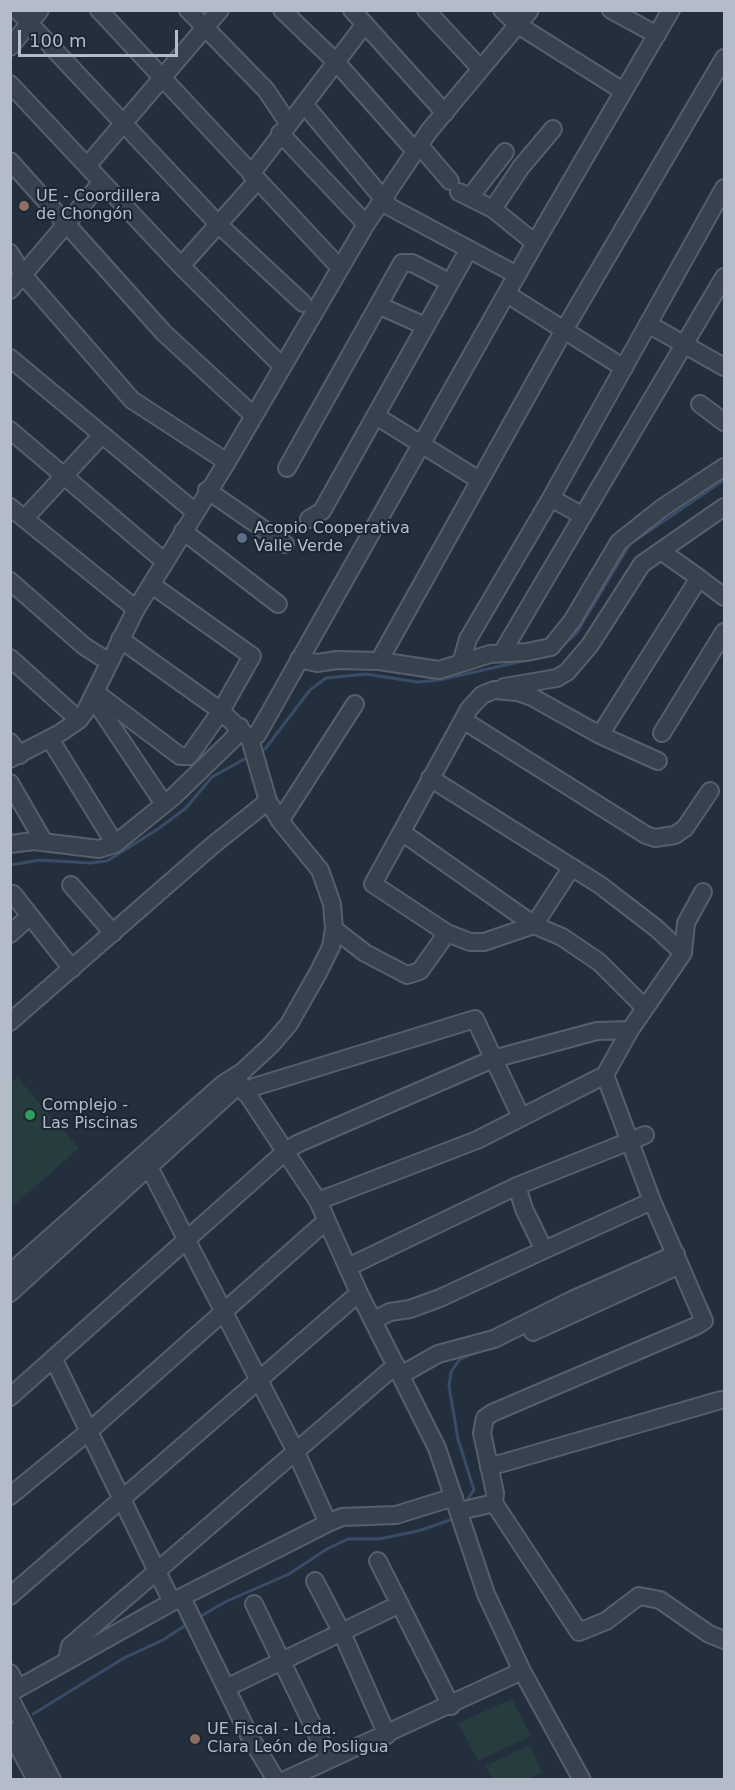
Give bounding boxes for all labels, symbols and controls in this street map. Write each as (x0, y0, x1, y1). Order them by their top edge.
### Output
scale bar (21, 18, 182, 56)
text: 100 m (29, 30, 87, 51)
place label: UE - Coordillera de Chongón (36, 187, 161, 225)
marker: UE - Coordillera de Chongón (17, 199, 31, 213)
place label: Acopio Cooperativa Valle Verde (254, 519, 410, 557)
marker: Acopio Cooperativa Valle Verde (235, 531, 249, 545)
place label: Complejo - Las Piscinas (42, 1096, 138, 1134)
marker: Complejo - Las Piscinas (23, 1108, 37, 1122)
place label: UE Fiscal - Lcda. Clara León de Posligua (207, 1720, 389, 1758)
marker: UE Fiscal - Lcda. Clara León de Posligua (188, 1732, 202, 1746)

